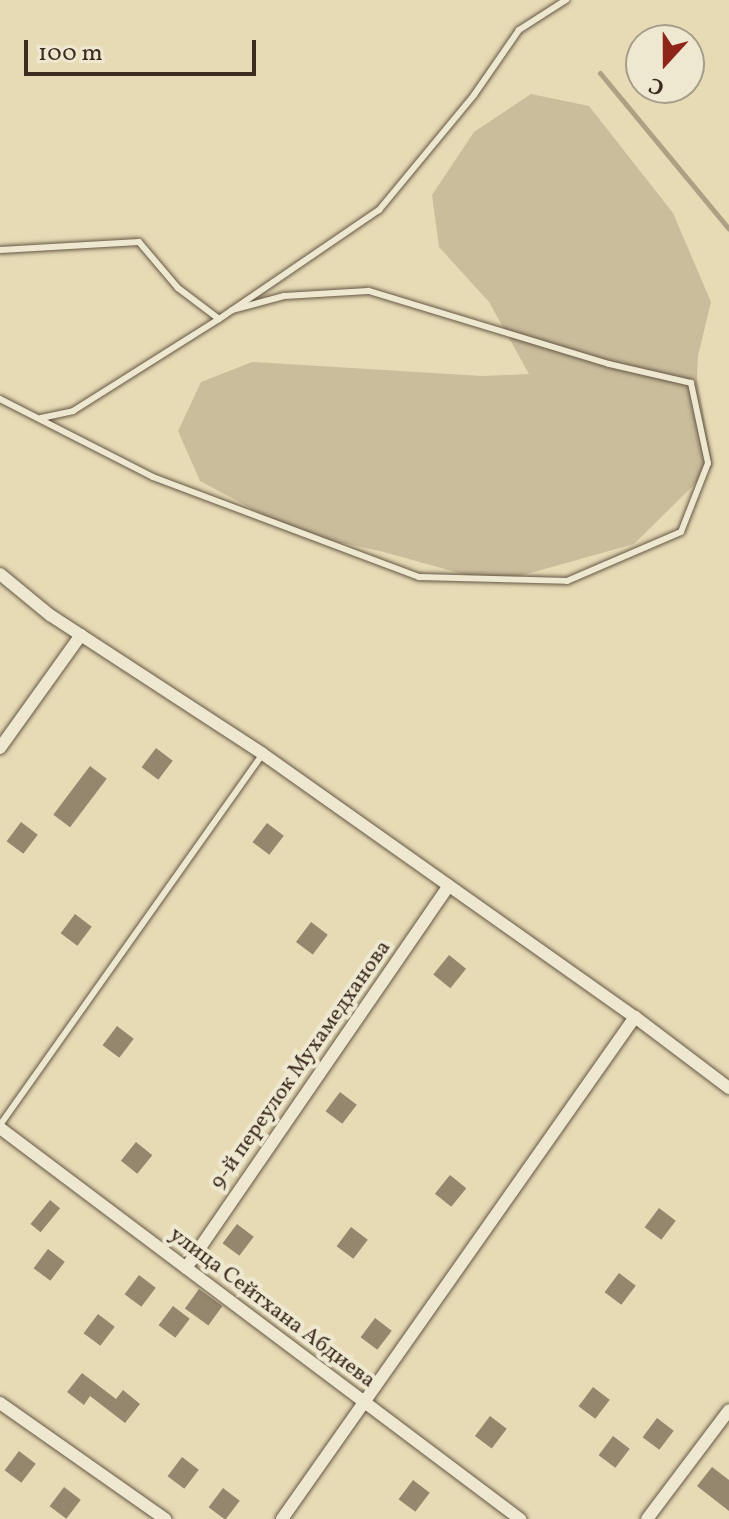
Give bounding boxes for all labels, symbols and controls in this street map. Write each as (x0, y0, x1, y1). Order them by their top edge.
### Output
scale bar (28, 24, 260, 74)
north arrow (625, 24, 705, 104)
text: 100 m (38, 37, 103, 71)
text: С (645, 68, 669, 102)
street label: 9-й переулок Мухамедханова (205, 936, 397, 1194)
street label: улица Сейтхана Абдиева (164, 1222, 380, 1394)

